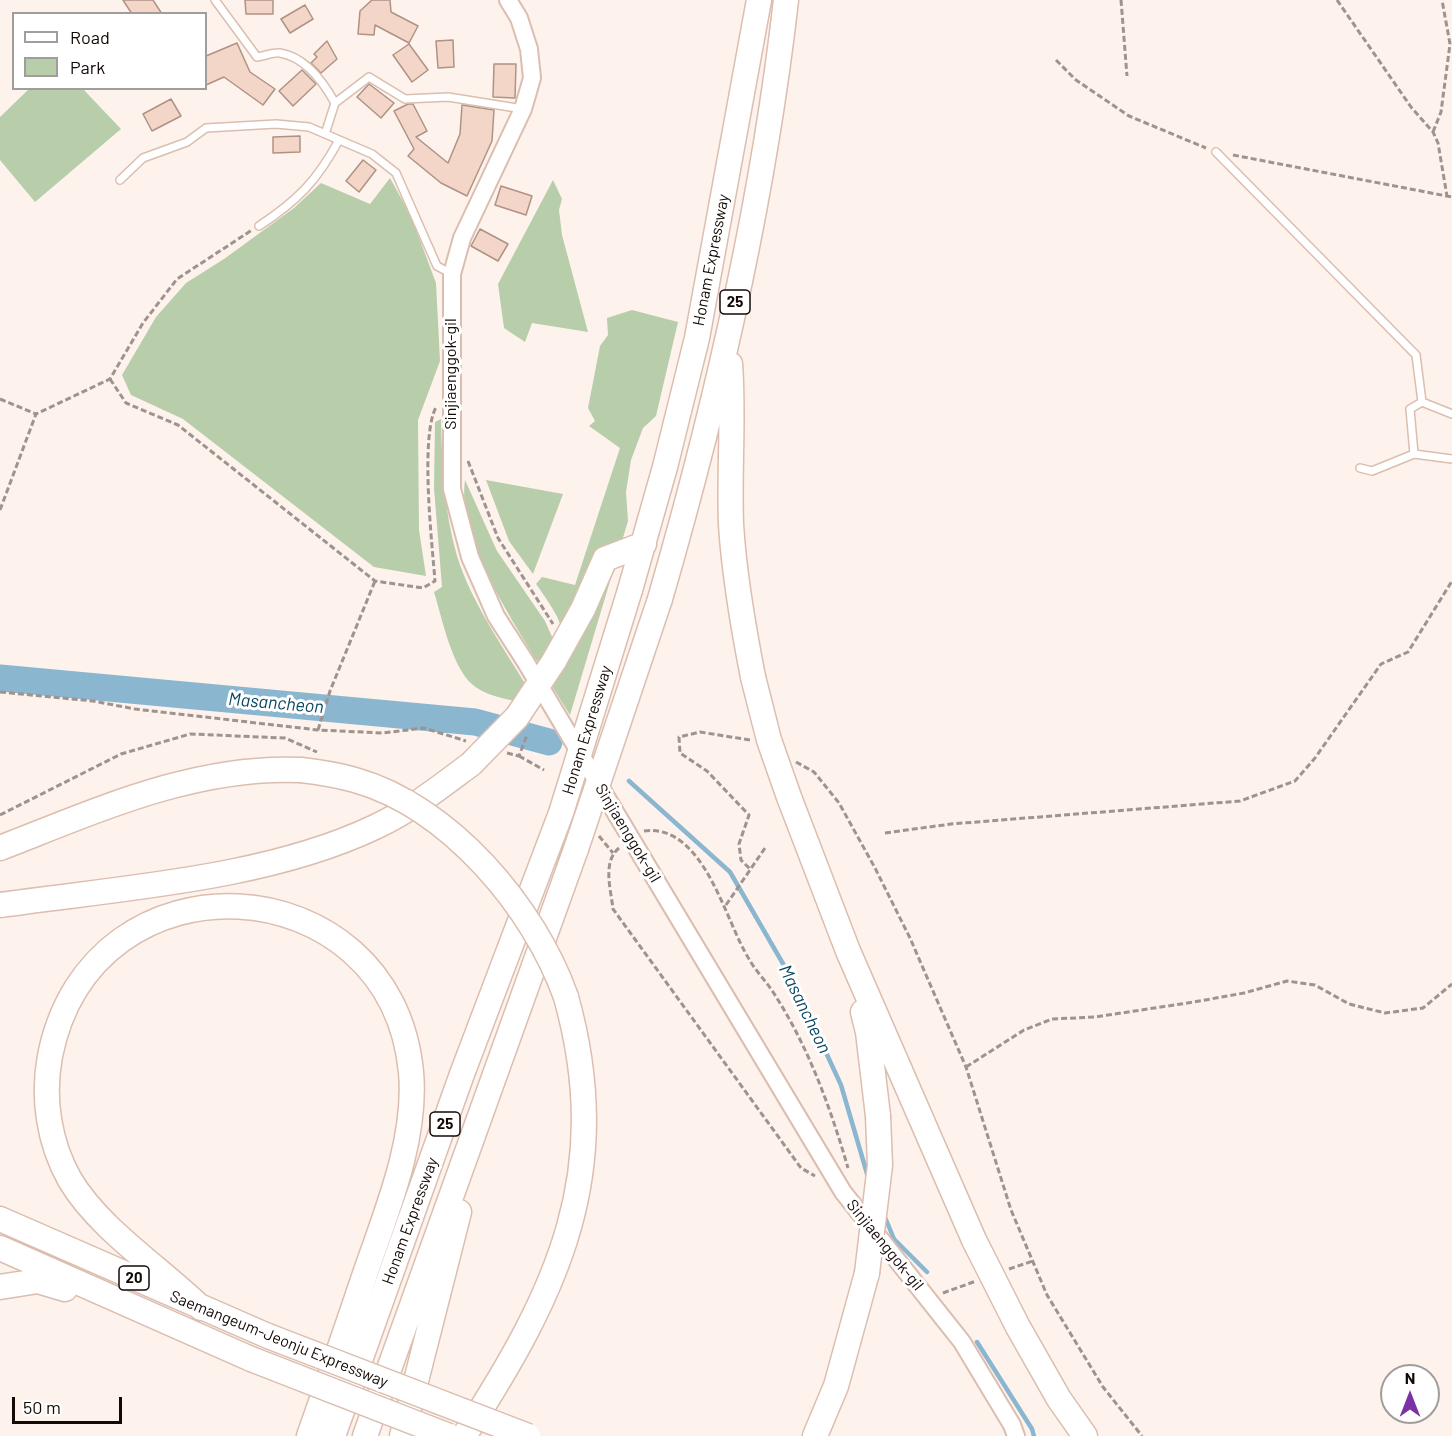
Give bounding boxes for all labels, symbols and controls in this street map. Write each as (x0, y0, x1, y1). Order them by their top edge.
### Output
legend (12, 12, 207, 90)
text: Road (70, 26, 110, 48)
text: Park (70, 56, 105, 78)
street label: Honam Expressway (689, 192, 733, 328)
road number: 25 (720, 290, 750, 314)
street label: Sinjiaenggok-gil (441, 318, 461, 430)
street label: Honam Expressway (558, 663, 616, 797)
water label: Masancheon (227, 688, 325, 718)
street label: Sinjiaenggok-gil (591, 780, 665, 886)
water label: Masancheon (774, 961, 836, 1057)
road number: 25 (430, 1112, 460, 1136)
street label: Honam Expressway (378, 1155, 442, 1287)
street label: Sinjiaenggok-gil (842, 1196, 928, 1294)
road number: 20 (119, 1266, 149, 1290)
street label: Saemangeum-Jeonju Expressway (167, 1286, 391, 1392)
north arrow (1380, 1364, 1440, 1424)
text: N (1405, 1368, 1415, 1387)
scale bar (15, 1385, 124, 1423)
text: 50 m (23, 1396, 61, 1418)

